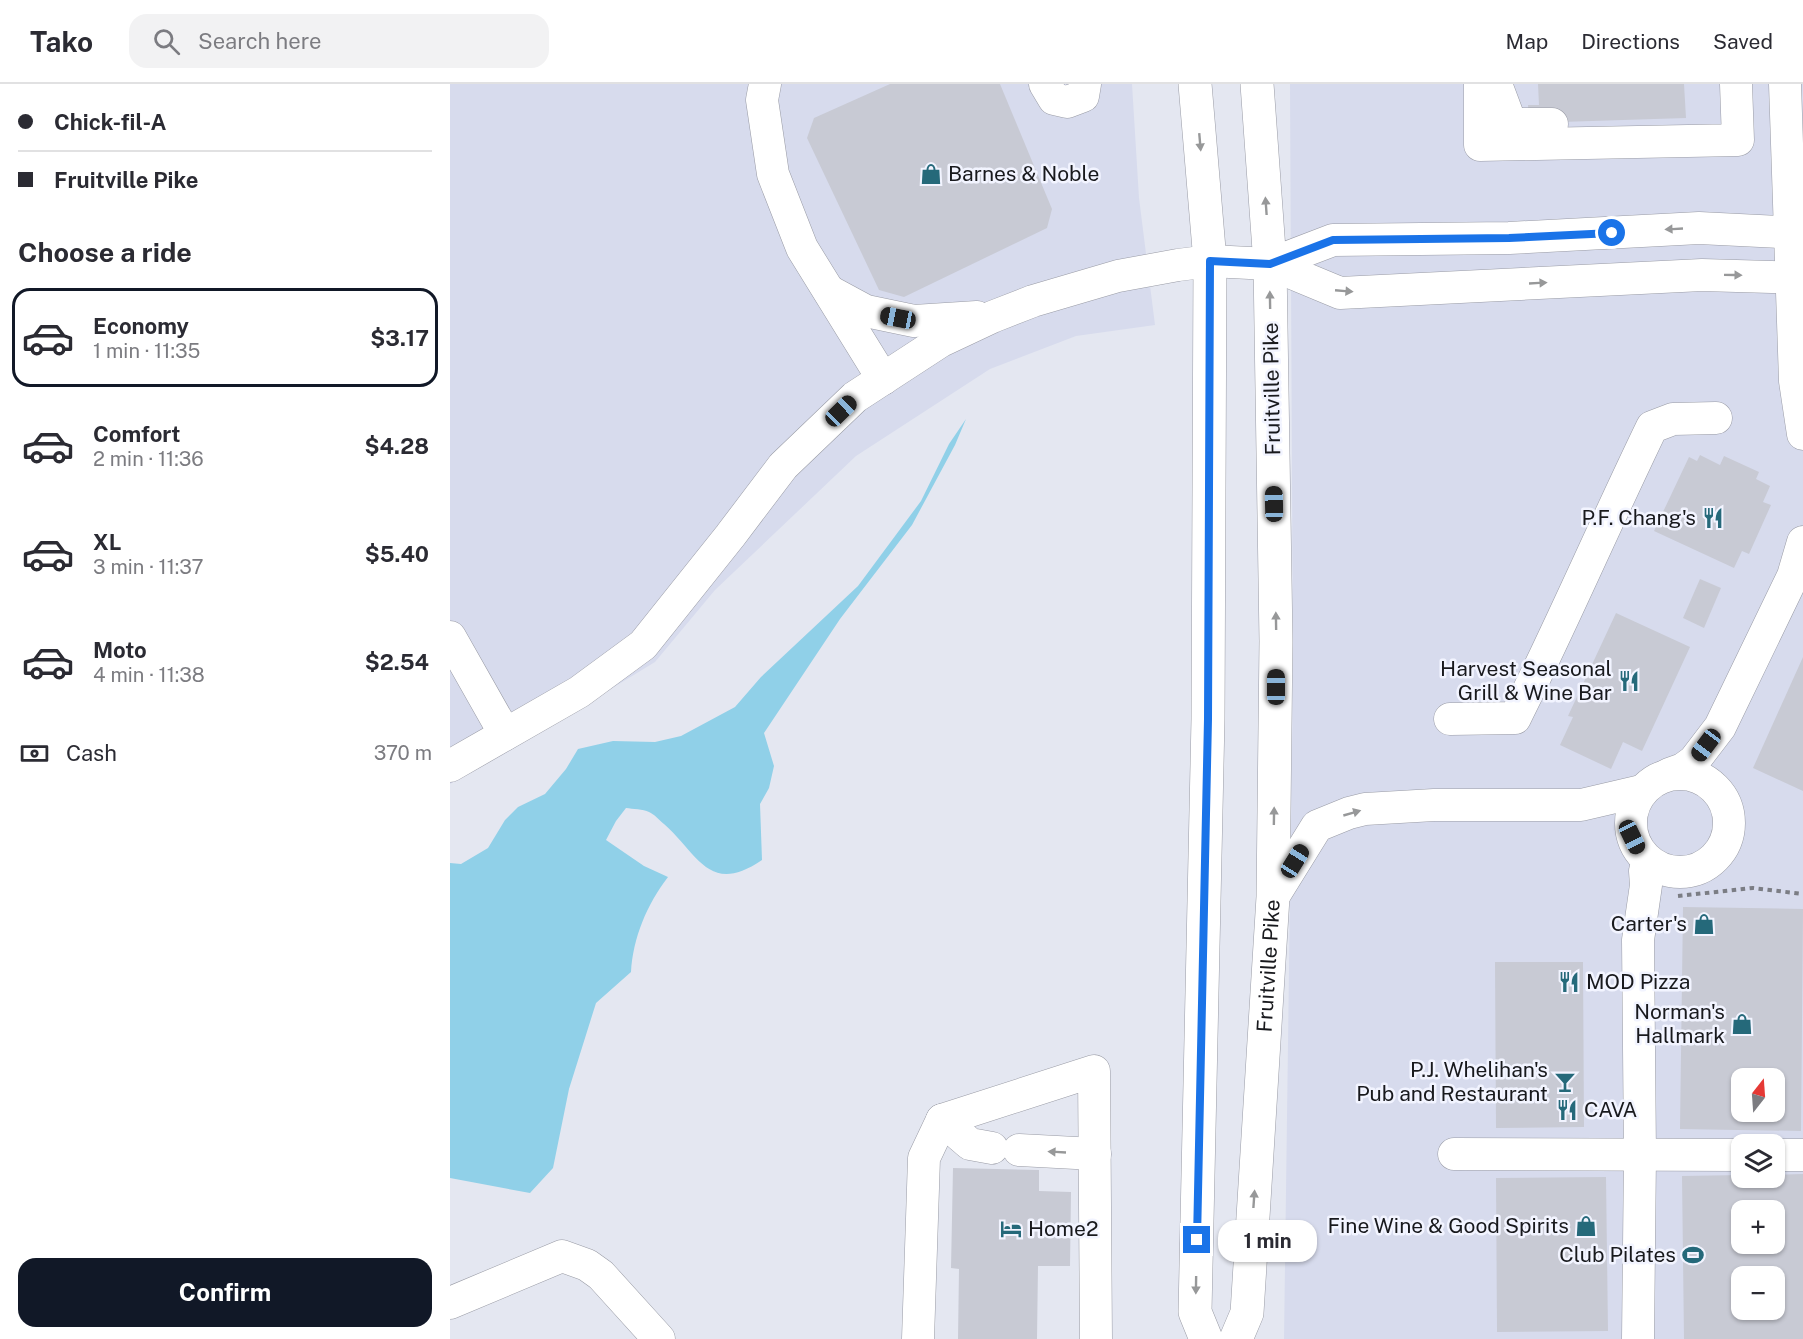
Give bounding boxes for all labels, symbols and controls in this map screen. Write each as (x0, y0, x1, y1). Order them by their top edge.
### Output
search box (129, 14, 549, 68)
text: Tako (30, 25, 93, 58)
icon: search (150, 25, 183, 58)
text: Search here (198, 28, 322, 54)
text: Map (1506, 29, 1548, 54)
text: Directions (1581, 29, 1680, 54)
text: Saved (1713, 29, 1773, 54)
text: Chick-fil-A (54, 109, 166, 135)
one-way arrow (1195, 133, 1205, 152)
place label: Barnes & Noble (948, 161, 1099, 186)
shop icon: Barnes & Noble (919, 162, 943, 186)
text: Fruitville Pike (54, 167, 198, 193)
one-way arrow (1261, 196, 1270, 215)
route start (1598, 219, 1625, 246)
one-way arrow (1664, 225, 1683, 234)
text: Choose a ride (18, 236, 192, 268)
one-way arrow (1724, 271, 1743, 280)
one-way arrow (1529, 279, 1548, 288)
one-way arrow (1335, 286, 1354, 296)
one-way arrow (1265, 290, 1275, 309)
car (879, 306, 917, 330)
icon: car (21, 311, 75, 365)
text: Economy (93, 313, 189, 339)
street label: Fruitville Pike (1258, 322, 1285, 456)
text: $3.17 (370, 325, 429, 351)
text: 1 min · 11:35 (93, 339, 200, 363)
car (822, 392, 860, 430)
icon: car (21, 419, 75, 473)
text: Comfort (93, 421, 180, 447)
text: $4.28 (364, 433, 429, 459)
text: 2 min · 11:36 (93, 447, 204, 471)
car (1265, 486, 1283, 522)
place label: P.F. Chang's (1581, 505, 1696, 530)
restaurant icon: P.F. Chang's (1701, 506, 1725, 530)
icon: car (21, 527, 75, 581)
text: XL (93, 529, 121, 555)
text: $5.40 (365, 541, 429, 567)
text: 3 min · 11:37 (93, 555, 204, 579)
one-way arrow (1271, 611, 1281, 630)
icon: car (21, 635, 75, 689)
text: Moto (93, 637, 147, 663)
text: $2.54 (365, 649, 429, 675)
place label: Harvest Seasonal Grill & Wine Bar (1440, 656, 1612, 705)
text: 4 min · 11:38 (93, 663, 205, 687)
car (1267, 669, 1285, 705)
restaurant icon: Harvest Seasonal Grill & Wine Bar (1617, 669, 1641, 693)
car (1688, 725, 1724, 765)
icon: cash (18, 737, 51, 770)
text: Cash (66, 740, 117, 766)
text: 370 m (374, 741, 432, 765)
one-way arrow (1269, 806, 1279, 825)
one-way arrow (1343, 807, 1362, 817)
car (1616, 817, 1648, 857)
car (1278, 841, 1312, 881)
street label: Fruitville Pike (1252, 899, 1285, 1033)
place label: Carter's (1611, 911, 1687, 936)
shop icon: Carter's (1692, 912, 1716, 936)
place label: MOD Pizza (1586, 969, 1690, 994)
restaurant icon: MOD Pizza (1557, 970, 1581, 994)
place label: Norman's Hallmark (1634, 999, 1725, 1048)
shop icon: Norman's Hallmark (1730, 1012, 1754, 1036)
place label: P.J. Whelihan's Pub and Restaurant (1356, 1057, 1548, 1106)
north arrow (1731, 1068, 1785, 1122)
map controls (1731, 1068, 1785, 1320)
bar icon: P.J. Whelihan's Pub and Restaurant (1553, 1070, 1577, 1094)
place label: CAVA (1584, 1097, 1637, 1122)
restaurant icon: CAVA (1555, 1098, 1579, 1122)
button: layers (1731, 1134, 1785, 1188)
one-way arrow (1048, 1147, 1067, 1156)
one-way arrow (1250, 1190, 1259, 1209)
button: + (1731, 1200, 1785, 1254)
place label: Fine Wine & Good Spirits (1328, 1213, 1569, 1238)
shop icon: Fine Wine & Good Spirits (1574, 1214, 1598, 1238)
place label: Home2 (1028, 1216, 1098, 1241)
hotel icon: Home2 (999, 1217, 1023, 1241)
callout: 1 min (1218, 1219, 1317, 1261)
route end (1183, 1226, 1210, 1253)
text: 1 min (1243, 1229, 1292, 1253)
place label: Club Pilates (1559, 1242, 1676, 1267)
sports icon: Club Pilates (1681, 1243, 1705, 1267)
button: Confirm (18, 1258, 432, 1327)
button: − (1731, 1266, 1785, 1320)
one-way arrow (1191, 1276, 1200, 1295)

